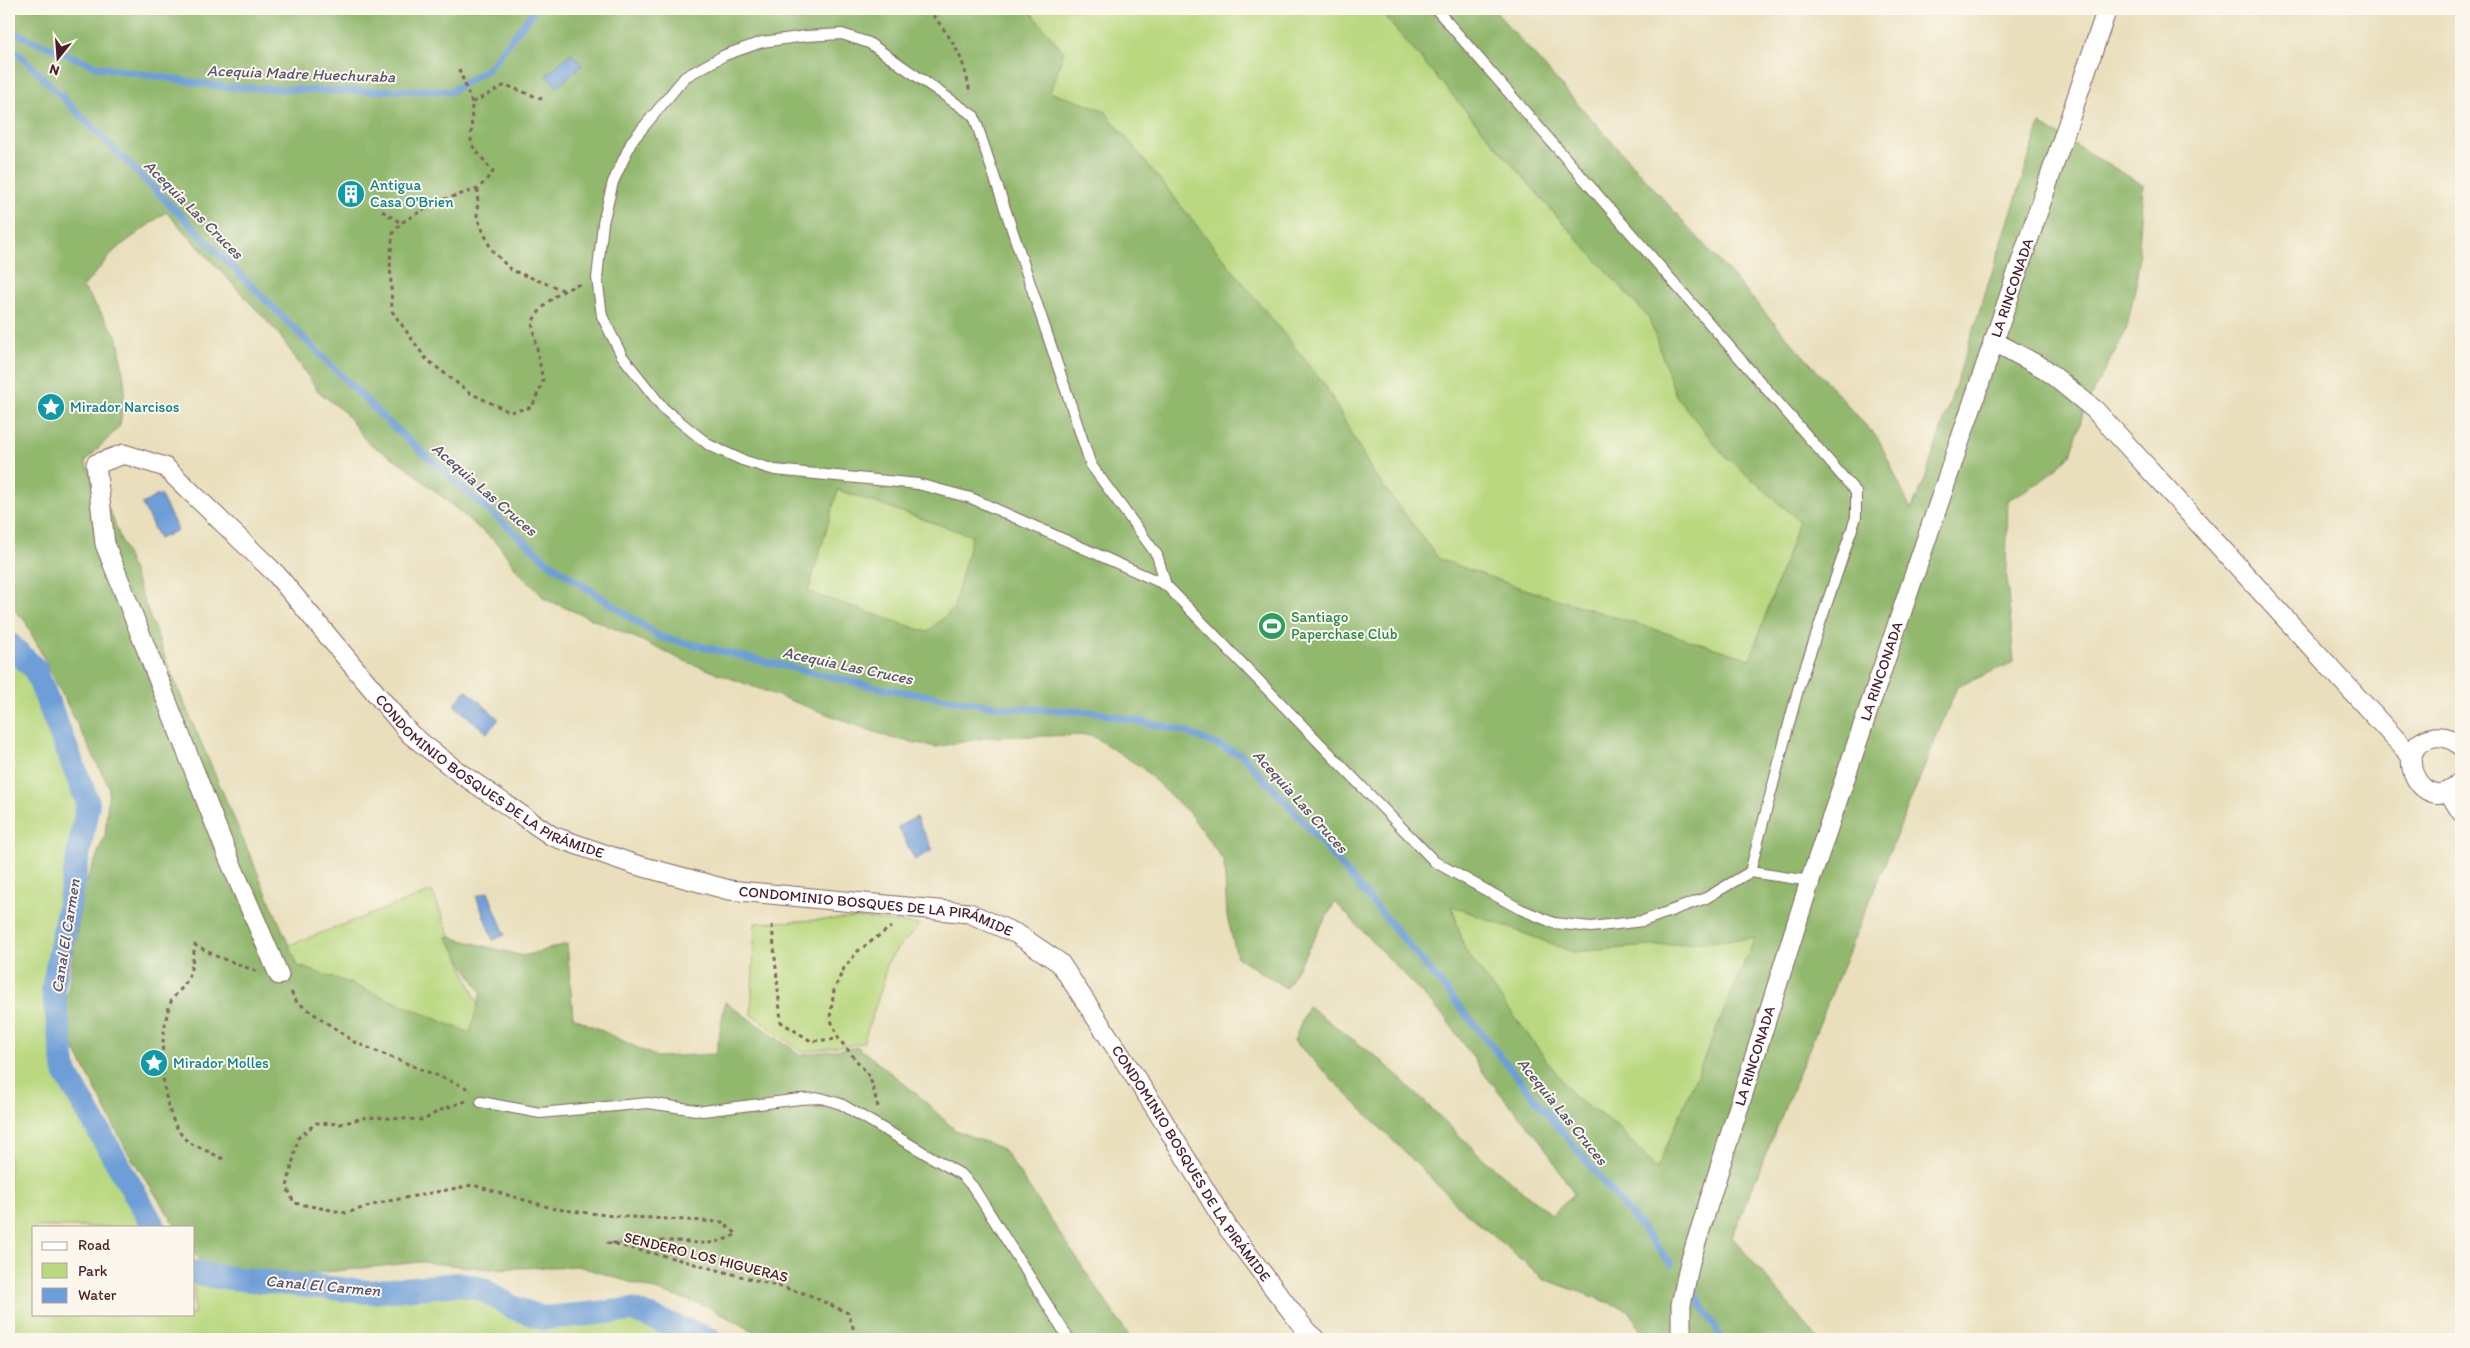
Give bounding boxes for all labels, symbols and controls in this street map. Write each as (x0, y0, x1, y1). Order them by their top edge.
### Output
north arrow (32, 32, 82, 82)
text: N (47, 60, 61, 79)
water label: Acequia Madre Huechuraba (207, 61, 396, 86)
water label: Acequia Las Cruces (140, 156, 248, 264)
place label: Antigua Casa O'Brien (370, 176, 454, 211)
building icon: Antigua Casa O'Brien (336, 179, 366, 209)
street label: LA RINCONADA (1987, 235, 2037, 340)
place icon: Mirador Narcisos (36, 392, 66, 422)
place label: Mirador Narcisos (70, 398, 180, 416)
water label: Acequia Las Cruces (428, 439, 542, 541)
place label: Santiago Paperchase Club (1291, 608, 1398, 643)
sports icon: Santiago Paperchase Club (1257, 611, 1287, 641)
street label: LA RINCONADA (1856, 619, 1907, 723)
water label: Acequia Las Cruces (781, 642, 915, 689)
street label: CONDOMINIO BOSQUES DE LA PIRÁMIDE (371, 690, 606, 862)
water label: Acequia Las Cruces (1249, 746, 1353, 858)
water label: Canal El Carmen (47, 877, 84, 994)
street label: CONDOMINIO BOSQUES DE LA PIRÁMIDE (738, 882, 1016, 940)
street label: LA RINCONADA (1731, 1003, 1779, 1108)
street label: CONDOMINIO BOSQUES DE LA PIRÁMIDE (1108, 1042, 1274, 1285)
place icon: Mirador Molles (139, 1048, 169, 1078)
place label: Mirador Molles (173, 1054, 269, 1072)
water label: Acequia Las Cruces (1514, 1054, 1612, 1169)
legend (32, 1226, 195, 1316)
street label: SENDERO LOS HIGUERAS (622, 1228, 790, 1286)
text: Road (78, 1236, 111, 1254)
text: Park (78, 1262, 108, 1280)
water label: Canal El Carmen (265, 1271, 382, 1300)
text: Water (78, 1286, 117, 1304)

